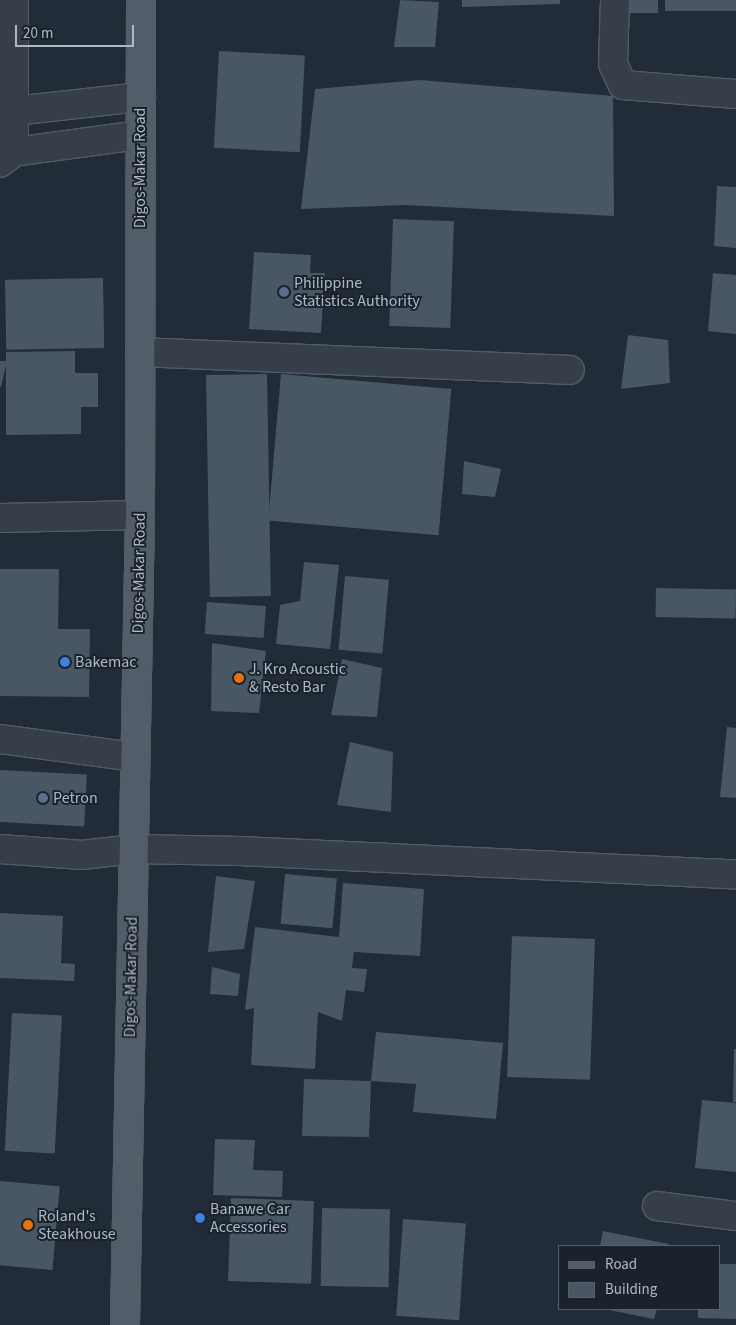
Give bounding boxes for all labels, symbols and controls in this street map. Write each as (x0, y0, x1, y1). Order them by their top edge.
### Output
scale bar (18, 15, 136, 47)
text: 20 m (23, 23, 53, 44)
street label: Digos-Makar Road (130, 108, 150, 228)
place label: Philippine Statistics Authority (294, 273, 420, 311)
marker: Philippine Statistics Authority (278, 286, 290, 298)
street label: Digos-Makar Road (128, 512, 150, 634)
place label: Bakemac (75, 652, 137, 672)
marker: Bakemac (59, 656, 71, 668)
place label: J. Kro Acoustic & Resto Bar (249, 659, 346, 697)
marker: J. Kro Acoustic & Resto Bar (233, 672, 245, 684)
place label: Petron (53, 788, 98, 808)
marker: Petron (37, 792, 49, 804)
street label: Digos-Makar Road (120, 916, 142, 1038)
place label: Banawe Car Accessories (210, 1199, 290, 1237)
place label: Roland's Steakhouse (38, 1206, 116, 1244)
marker: Banawe Car Accessories (194, 1212, 206, 1224)
marker: Roland's Steakhouse (22, 1219, 34, 1231)
legend (558, 1245, 721, 1310)
text: Road (605, 1254, 637, 1275)
text: Building (605, 1279, 657, 1300)

